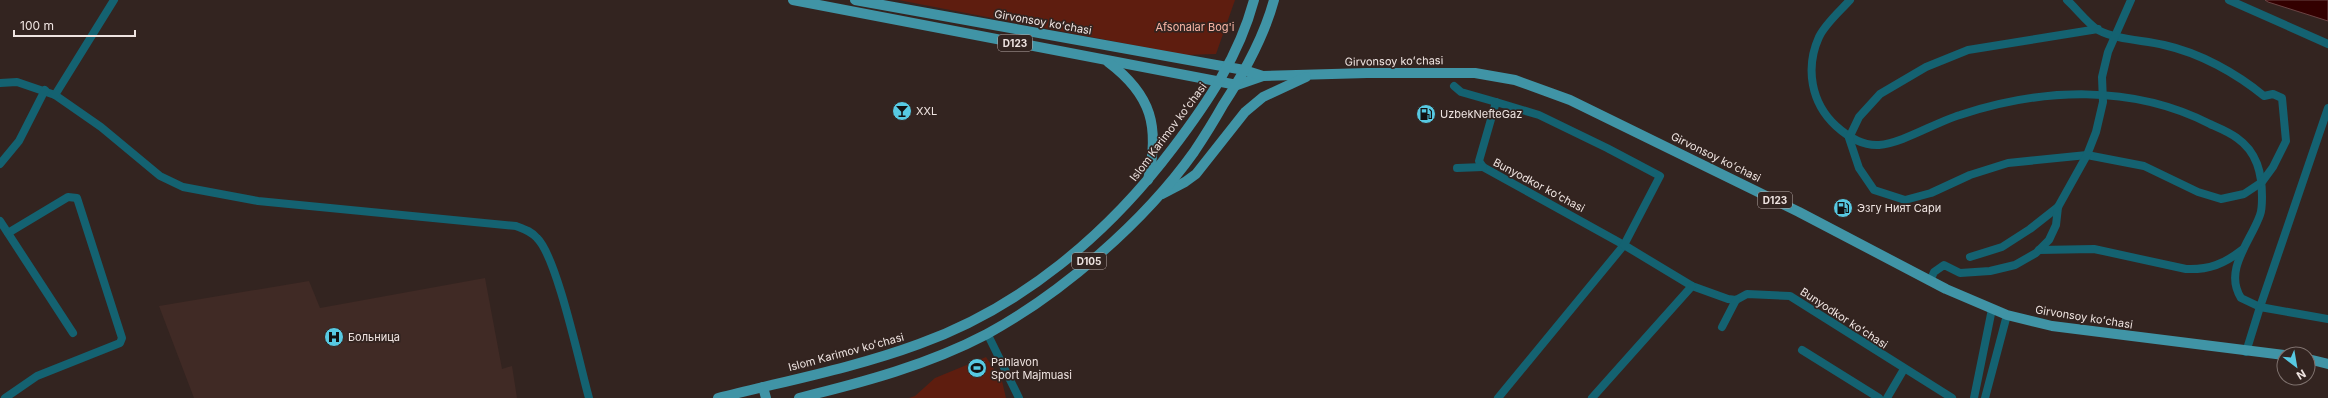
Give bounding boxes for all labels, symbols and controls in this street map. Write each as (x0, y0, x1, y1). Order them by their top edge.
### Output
street label: Girvonsoy koʻchasi (993, 7, 1093, 37)
scale bar (14, 12, 135, 38)
text: 100 m (20, 18, 54, 33)
park label: Afsonalar Bog'i (1155, 20, 1235, 34)
road number: D123 (998, 35, 1032, 51)
street label: Girvonsoy koʻchasi (1345, 53, 1443, 69)
street label: Islom Karimov koʻchasi (1126, 80, 1210, 184)
bar icon: XXL (891, 100, 913, 122)
fuel station icon: UzbekNefteGaz (1415, 103, 1437, 125)
place label: XXL (916, 104, 937, 118)
place label: UzbekNefteGaz (1440, 107, 1522, 121)
street label: Girvonsoy koʻchasi (1669, 129, 1763, 185)
street label: Bunyodkor koʻchasi (1491, 155, 1587, 215)
road number: D123 (1758, 192, 1792, 208)
fuel station icon: Эзгу Ният Сари (1832, 197, 1854, 219)
place label: Эзгу Ният Сари (1857, 201, 1941, 215)
road number: D105 (1072, 253, 1106, 269)
street label: Bunyodkor koʻchasi (1798, 284, 1890, 352)
street label: Girvonsoy koʻchasi (2034, 302, 2134, 332)
hospital icon: Больница (323, 326, 345, 348)
place label: Больница (348, 330, 400, 344)
street label: Islom Karimov koʻchasi (787, 330, 905, 374)
north arrow (2276, 346, 2316, 386)
place label: Pahlavon Sport Majmuasi (991, 355, 1072, 382)
sports icon: Pahlavon Sport Majmuasi (966, 357, 988, 379)
text: N (2294, 366, 2308, 383)

